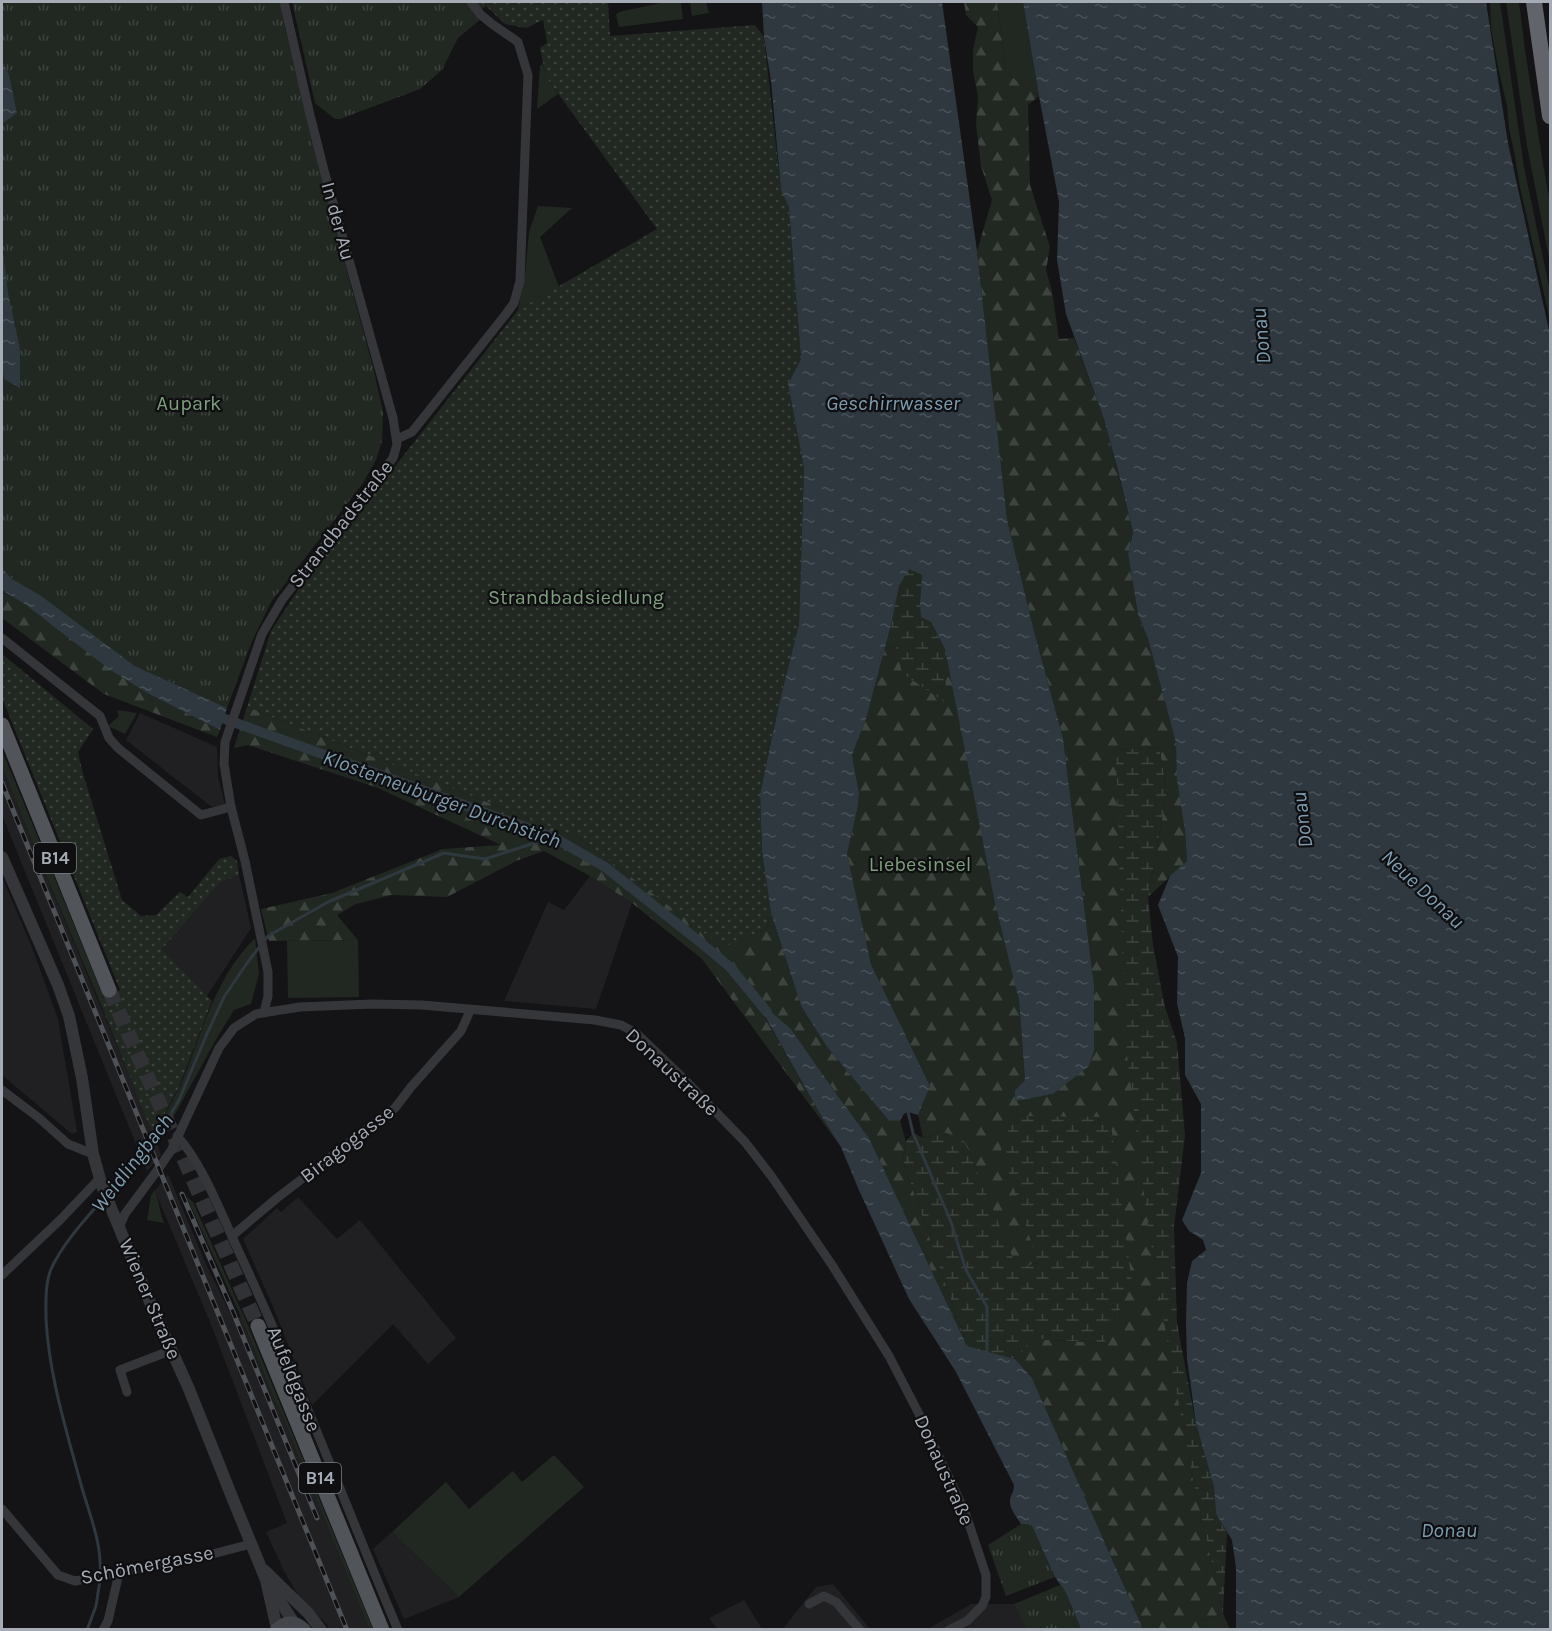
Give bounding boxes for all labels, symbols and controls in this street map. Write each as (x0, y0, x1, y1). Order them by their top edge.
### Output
street label: In der Au (317, 179, 359, 263)
water label: Donau (1247, 307, 1275, 365)
water label: Geschirrwasser (826, 391, 961, 415)
park label: Aupark (157, 392, 221, 415)
street label: Strandbadstraße (284, 456, 398, 592)
park label: Strandbadsiedlung (488, 586, 664, 609)
water label: Klosterneuburger Durchstich (320, 745, 564, 853)
water label: Donau (1287, 791, 1317, 849)
road number: B14 (34, 843, 76, 873)
water label: Neue Donau (1377, 845, 1469, 933)
park label: Liebesinsel (869, 853, 971, 876)
street label: Donaustraße (621, 1023, 723, 1121)
street label: Biragogasse (296, 1100, 398, 1188)
water label: Weidlingbach (86, 1109, 178, 1217)
street label: Wiener Straße (114, 1235, 186, 1363)
street label: Aufeldgasse (262, 1323, 326, 1435)
street label: Donaustraße (909, 1411, 979, 1529)
road number: B14 (299, 1463, 341, 1493)
water label: Donau (1421, 1518, 1477, 1542)
street label: Schömergasse (79, 1541, 215, 1589)

